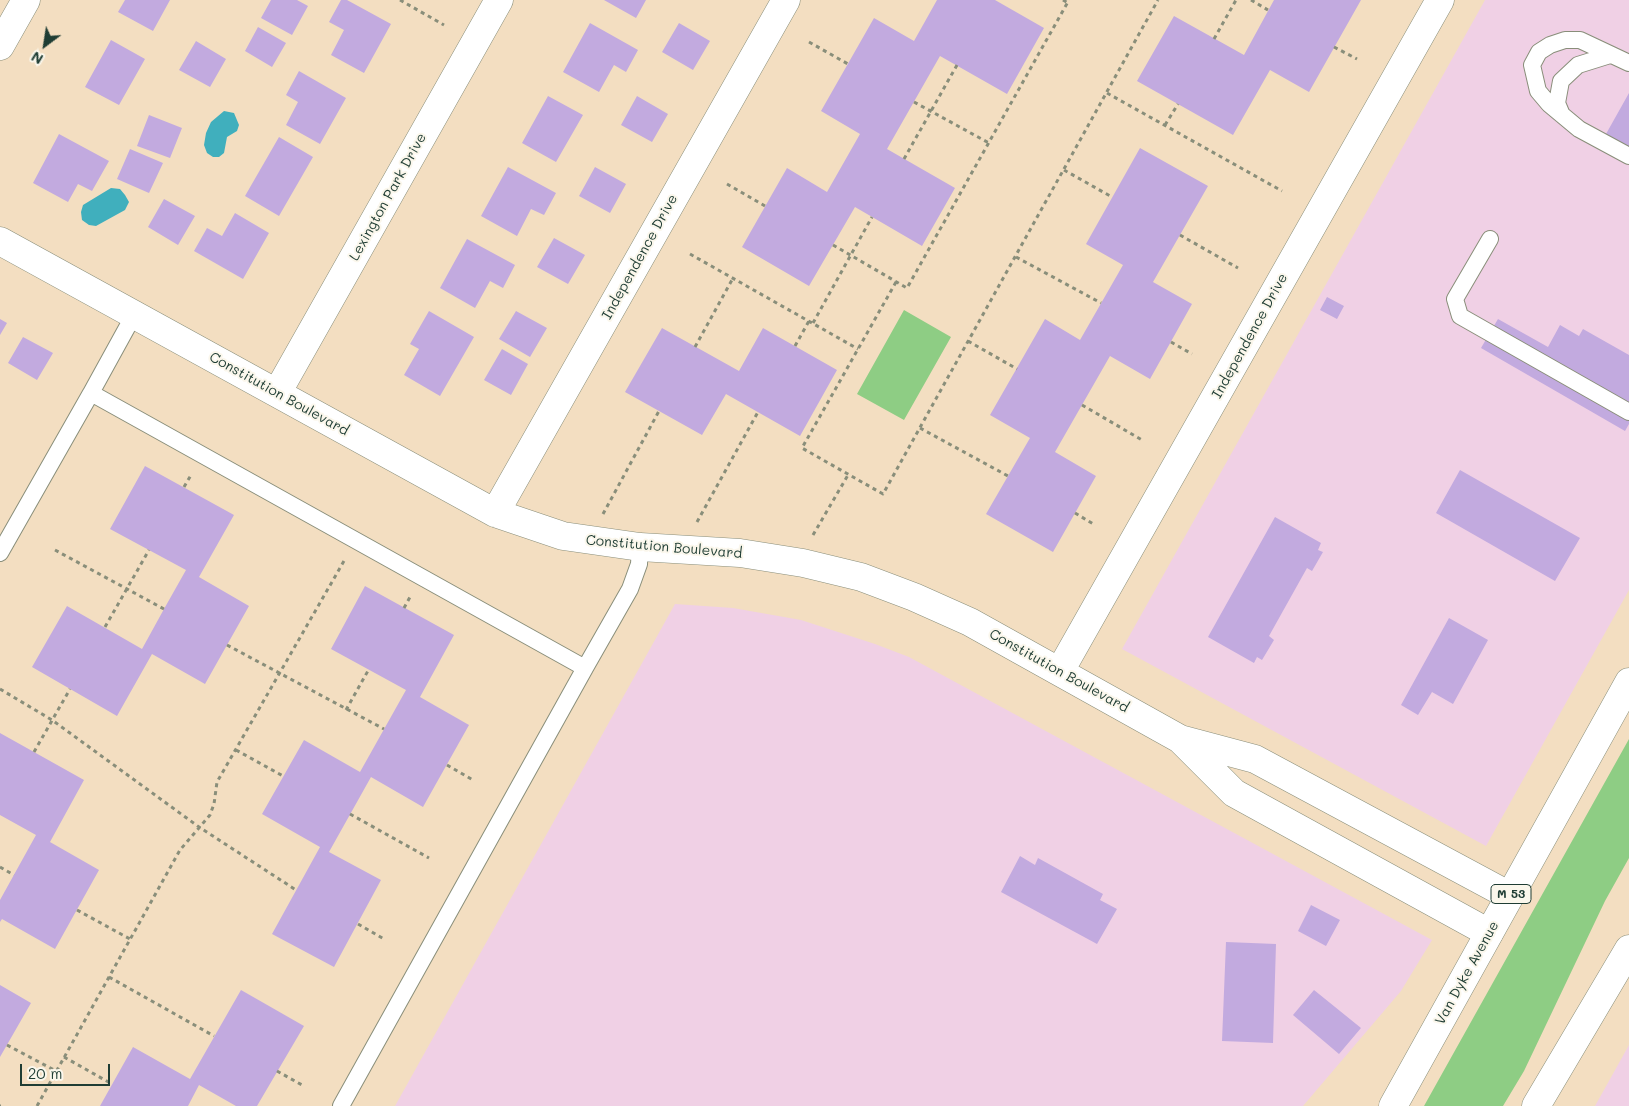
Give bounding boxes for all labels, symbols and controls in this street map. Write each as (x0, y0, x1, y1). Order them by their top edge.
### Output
north arrow (20, 20, 70, 70)
text: N (28, 47, 46, 69)
street label: Lexington Park Drive (346, 130, 430, 264)
street label: Independence Drive (599, 192, 681, 322)
street label: Independence Drive (1209, 271, 1291, 401)
street label: Constitution Boulevard (206, 349, 352, 439)
street label: Constitution Boulevard (585, 532, 743, 562)
street label: Constitution Boulevard (986, 626, 1132, 716)
road number: M 53 (1491, 884, 1531, 904)
street label: Van Dyke Avenue (1432, 918, 1502, 1028)
scale bar (22, 1054, 112, 1086)
text: 20 m (28, 1063, 62, 1083)

